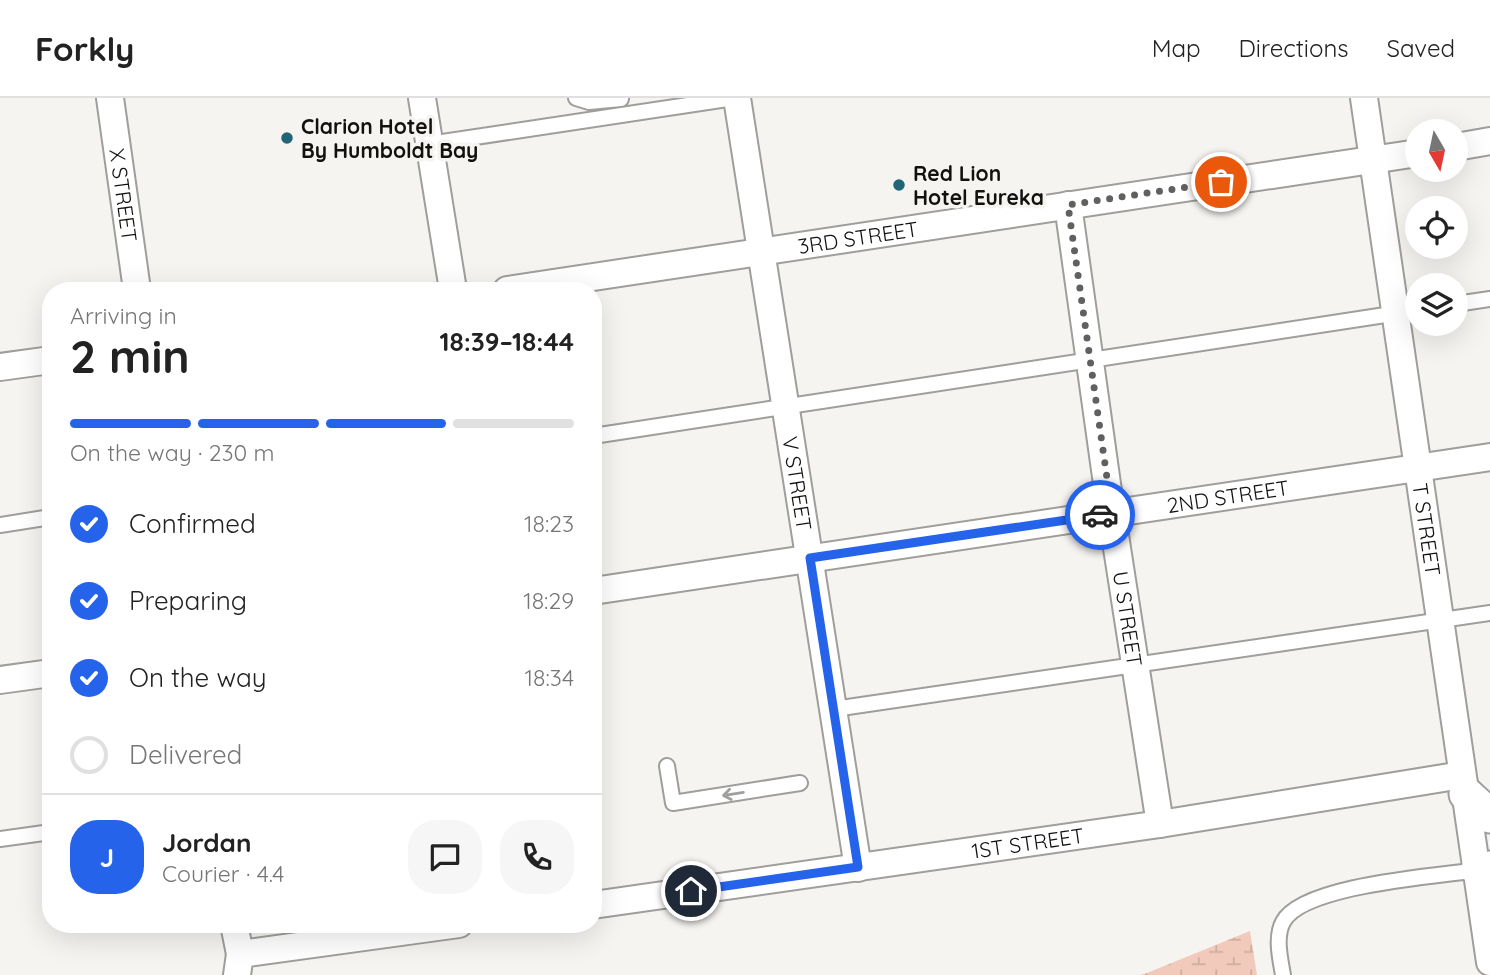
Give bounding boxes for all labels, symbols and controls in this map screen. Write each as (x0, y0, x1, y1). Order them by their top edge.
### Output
text: Forkly (35, 28, 134, 69)
text: Map (1152, 33, 1201, 63)
text: Directions (1239, 33, 1349, 63)
text: Saved (1387, 33, 1455, 63)
place label: Clarion Hotel By Humboldt Bay (301, 113, 478, 163)
north arrow (1405, 119, 1468, 182)
map controls (1405, 119, 1468, 336)
marker: Clarion Hotel By Humboldt Bay (279, 130, 295, 146)
street label: X STREET (104, 147, 143, 243)
pin (1191, 152, 1251, 212)
place label: Red Lion Hotel Eureka (913, 160, 1044, 210)
icon: bag (1202, 163, 1240, 201)
marker: Red Lion Hotel Eureka (891, 177, 907, 193)
button: locate (1405, 196, 1468, 259)
street label: 3RD STREET (796, 215, 920, 259)
button: layers (1405, 273, 1468, 336)
text: Arriving in (70, 301, 177, 330)
text: 18:39–18:44 (439, 325, 574, 358)
text: 2 min (70, 327, 190, 385)
street label: V STREET (777, 434, 818, 532)
text: On the way · 230 m (70, 438, 275, 467)
street label: 2ND STREET (1165, 474, 1291, 518)
courier (1065, 480, 1135, 550)
street label: T STREET (1407, 481, 1447, 578)
icon: car (1081, 496, 1119, 534)
icon: check (70, 505, 108, 543)
text: Confirmed (129, 507, 256, 540)
text: 18:23 (524, 509, 574, 538)
street label: U STREET (1108, 569, 1148, 668)
icon: check (70, 582, 108, 620)
text: Preparing (129, 584, 247, 617)
text: 18:29 (523, 586, 574, 615)
icon: check (70, 659, 108, 697)
text: On the way (129, 661, 267, 694)
text: 18:34 (525, 663, 574, 692)
text: Delivered (129, 738, 242, 771)
one-way arrow (722, 788, 745, 801)
button: chat (408, 820, 482, 894)
button: phone (500, 820, 574, 894)
street label: 1ST STREET (970, 822, 1085, 864)
text: Jordan (162, 826, 251, 859)
text: J (100, 841, 114, 874)
text: Courier · 4.4 (162, 859, 284, 888)
pin (661, 861, 721, 921)
icon: home (672, 872, 710, 910)

